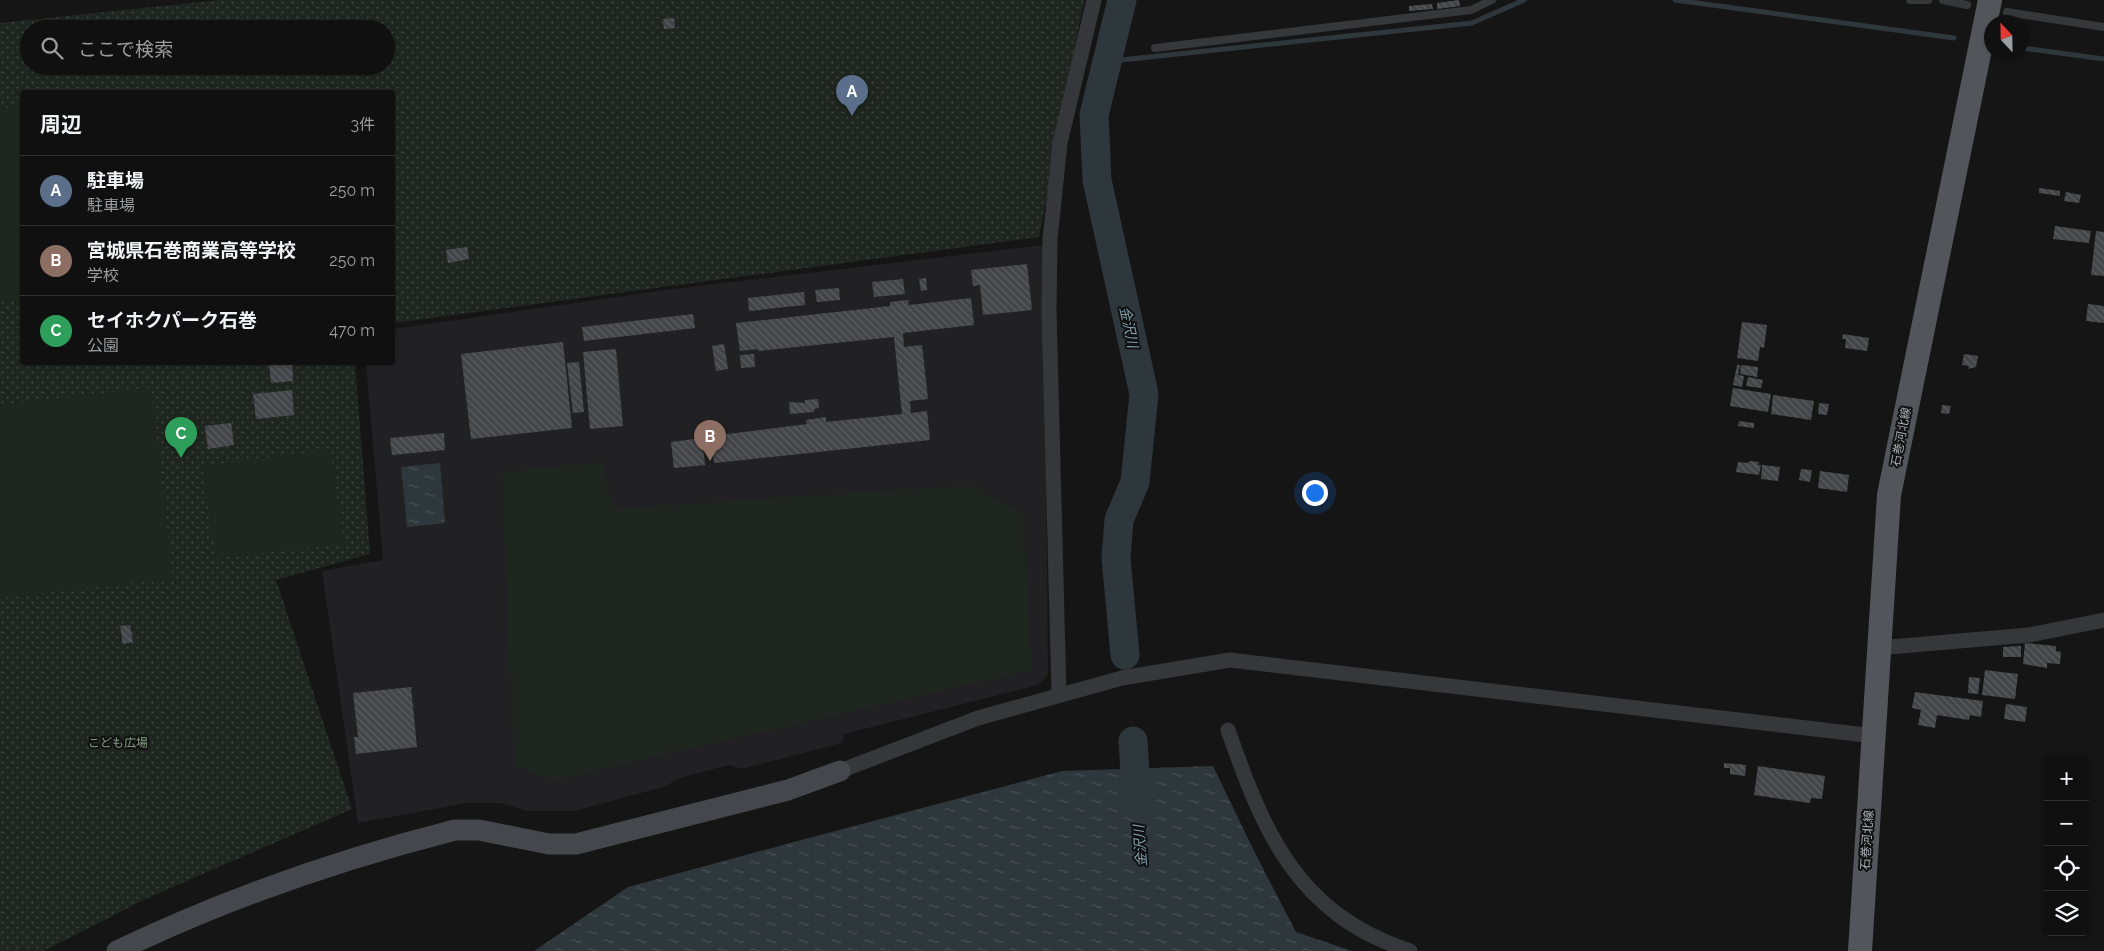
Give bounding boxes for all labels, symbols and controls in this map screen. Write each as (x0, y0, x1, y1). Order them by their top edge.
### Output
north arrow (1984, 15, 2029, 60)
search box (20, 20, 395, 75)
icon: search (38, 34, 66, 62)
text: ここで検索 (78, 38, 173, 60)
pin: A (836, 75, 868, 116)
text: 周辺 (40, 112, 82, 137)
text: 3件 (350, 115, 375, 134)
text: 駐車場 (87, 169, 144, 191)
text: A (51, 181, 61, 200)
text: 250 m (329, 181, 375, 200)
text: 駐車場 (87, 196, 135, 215)
text: 宮城県石巻商業高等学校 (87, 239, 296, 261)
text: B (51, 251, 61, 270)
text: 250 m (329, 251, 375, 270)
text: 学校 (87, 266, 119, 285)
water label: 金沢川 (1117, 305, 1142, 351)
text: セイホクパーク石巻 (87, 309, 257, 331)
text: C (51, 321, 61, 340)
text: 470 m (329, 321, 375, 340)
text: 公園 (87, 336, 119, 355)
street label: 石巻河北線 (1888, 406, 1914, 468)
pin: C (165, 417, 197, 458)
pin: B (694, 420, 726, 461)
your location (1302, 480, 1328, 506)
park label: こども広場 (88, 736, 148, 750)
map controls (2044, 756, 2089, 936)
button: + (2044, 756, 2089, 801)
button: − (2044, 801, 2089, 846)
street label: 石巻河北線 (1858, 810, 1876, 870)
water label: 金沢川 (1130, 822, 1149, 868)
button: locate (2044, 846, 2089, 891)
button: layers (2044, 891, 2089, 936)

